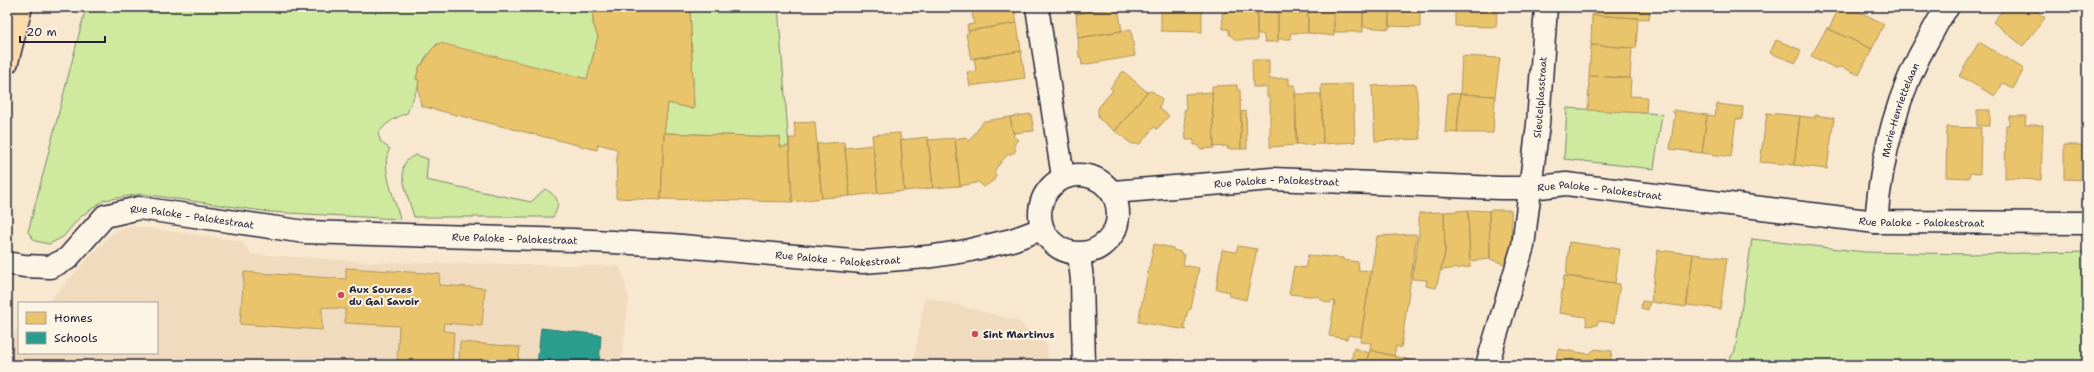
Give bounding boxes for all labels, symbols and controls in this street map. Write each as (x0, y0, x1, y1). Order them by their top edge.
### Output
scale bar (20, 18, 105, 44)
text: 20 m (26, 24, 57, 40)
street label: Sleutelplasstraat (1530, 56, 1550, 139)
street label: Marie-Henriettelaan (1879, 61, 1922, 159)
street label: Rue Paloke - Palokestraat (1213, 173, 1339, 191)
street label: Rue Paloke - Palokestraat (1537, 178, 1663, 203)
street label: Rue Paloke - Palokestraat (129, 202, 255, 232)
street label: Rue Paloke - Palokestraat (1858, 214, 1985, 230)
street label: Rue Paloke - Palokestraat (452, 230, 578, 247)
street label: Rue Paloke - Palokestraat (775, 248, 901, 269)
place label: Aux Sources du Gai Savoir (349, 283, 420, 308)
marker: Aux Sources du Gai Savoir (336, 290, 346, 300)
legend (18, 302, 158, 354)
text: Homes (54, 310, 93, 326)
place label: Sint Martinus (983, 328, 1055, 341)
marker: Sint Martinus (970, 329, 980, 339)
text: Schools (54, 330, 98, 346)

